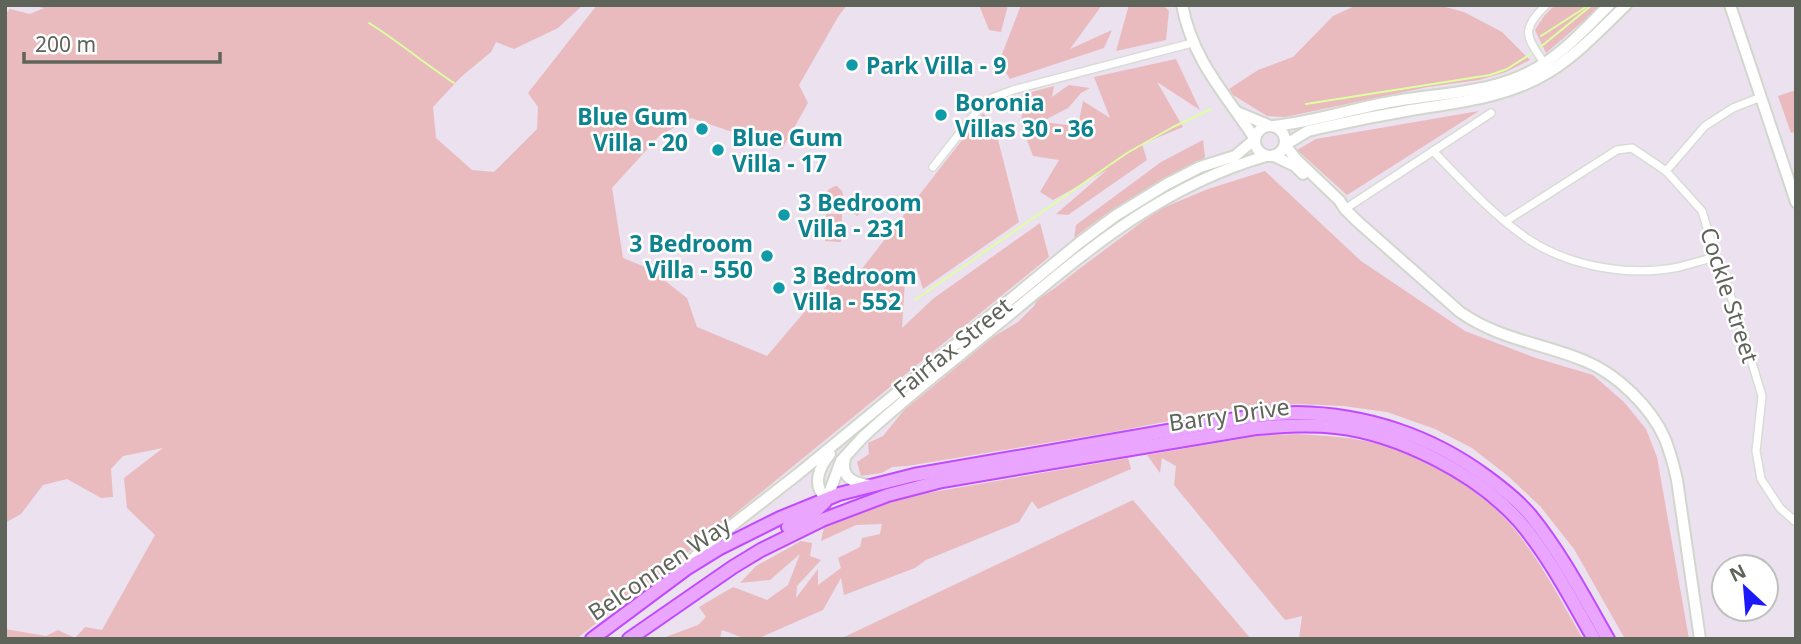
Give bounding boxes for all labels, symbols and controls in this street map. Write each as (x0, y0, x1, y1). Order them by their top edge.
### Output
scale bar (24, 21, 220, 65)
text: 200 m (35, 30, 96, 58)
place label: Park Villa - 9 (866, 49, 1006, 81)
marker: Park Villa - 9 (844, 57, 860, 73)
place label: Boronia Villas 30 - 36 (955, 86, 1094, 144)
place label: Blue Gum Villa - 20 (577, 100, 688, 158)
marker: Boronia Villas 30 - 36 (933, 107, 949, 123)
marker: Blue Gum Villa - 20 (694, 121, 710, 137)
place label: Blue Gum Villa - 17 (732, 121, 843, 179)
marker: Blue Gum Villa - 17 (710, 142, 726, 158)
place label: 3 Bedroom Villa - 231 (798, 186, 922, 244)
marker: 3 Bedroom Villa - 231 (776, 207, 792, 223)
street label: Cockle Street (1693, 223, 1767, 367)
place label: 3 Bedroom Villa - 550 (629, 227, 753, 285)
marker: 3 Bedroom Villa - 550 (759, 248, 775, 264)
place label: 3 Bedroom Villa - 552 (793, 259, 917, 317)
marker: 3 Bedroom Villa - 552 (771, 280, 787, 296)
street label: Fairfax Street (886, 289, 1018, 405)
street label: Barry Drive (1167, 390, 1291, 438)
street label: Belconnen Way (581, 508, 737, 628)
north arrow (1710, 553, 1780, 623)
text: N (1725, 558, 1750, 588)

